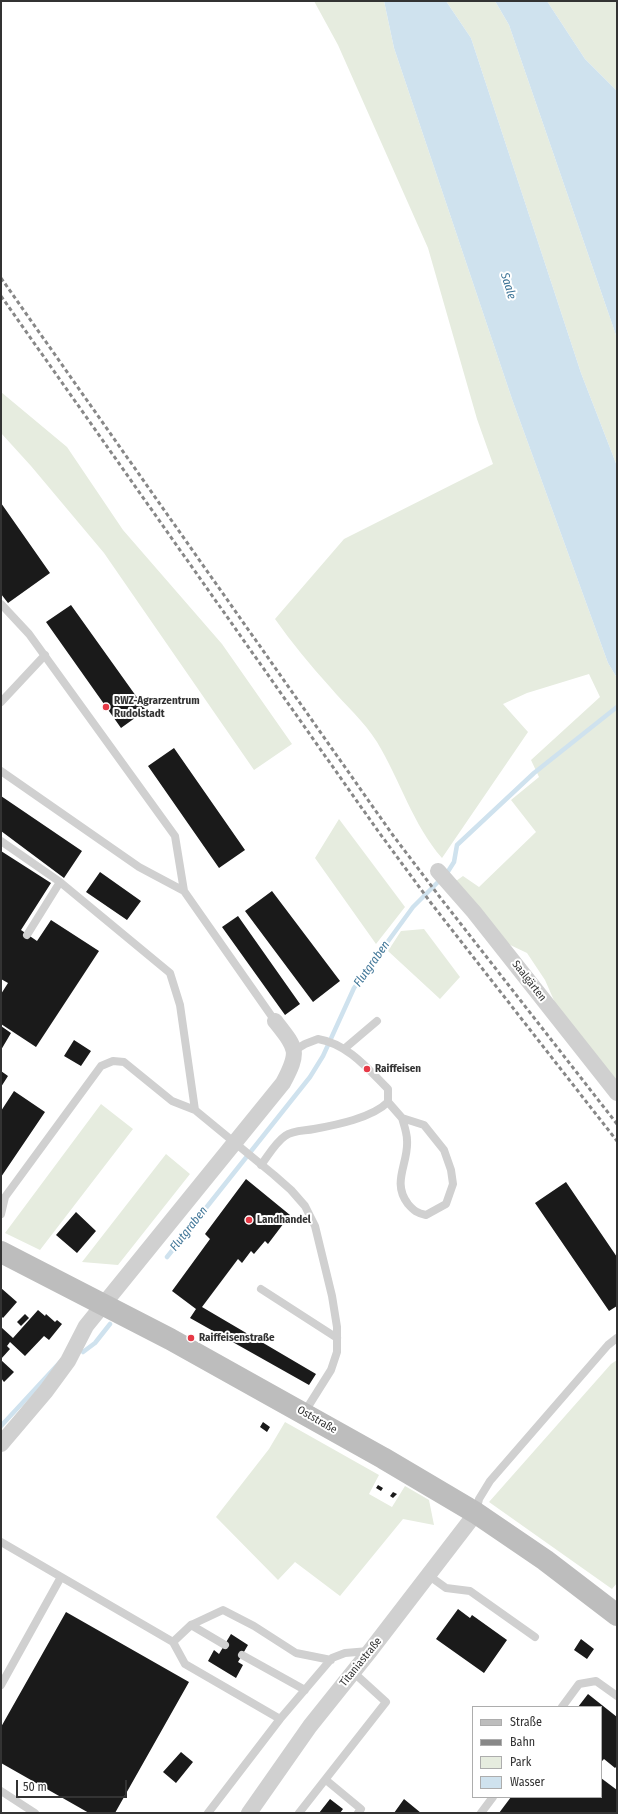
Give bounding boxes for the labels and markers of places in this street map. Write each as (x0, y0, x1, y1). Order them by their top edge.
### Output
place label: RWZ-Agrarzentrum Rudolstadt (114, 694, 200, 720)
marker: RWZ-Agrarzentrum Rudolstadt (101, 702, 111, 712)
place label: Raiffeisen (375, 1062, 421, 1076)
marker: Raiffeisen (362, 1064, 372, 1074)
place label: Landhandel (257, 1213, 311, 1227)
marker: Landhandel (244, 1215, 254, 1225)
place label: Raiffeisenstraße (199, 1331, 275, 1345)
marker: Raiffeisenstraße (186, 1333, 196, 1343)

